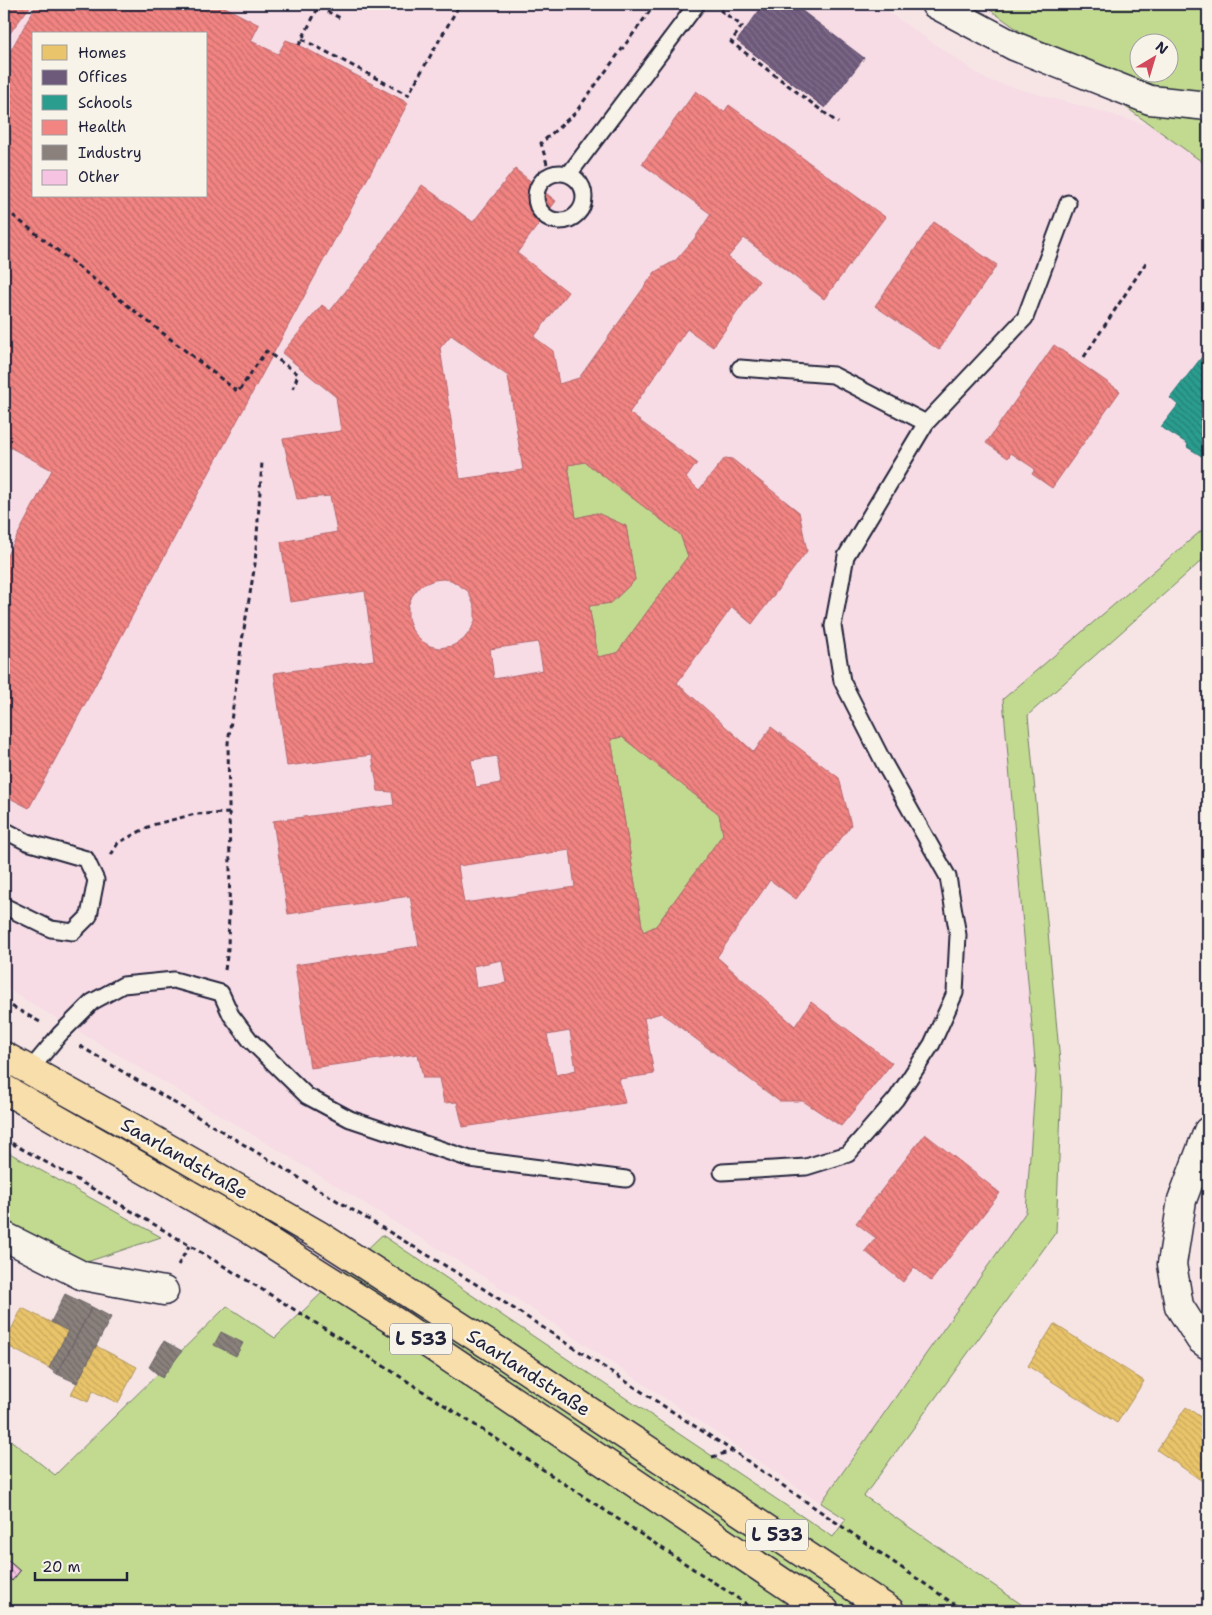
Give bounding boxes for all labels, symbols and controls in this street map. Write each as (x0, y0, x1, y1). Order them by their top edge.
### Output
legend (32, 32, 208, 198)
north arrow (1130, 32, 1180, 82)
text: N (1152, 37, 1172, 58)
text: Homes (78, 43, 126, 63)
text: Offices (78, 67, 127, 87)
text: Schools (78, 93, 133, 113)
text: Health (78, 117, 126, 137)
text: Industry (78, 143, 142, 163)
text: Other (78, 167, 120, 187)
street label: Saarlandstraße (117, 1112, 253, 1205)
street label: Saarlandstraße (462, 1323, 595, 1422)
road number: L 533 (390, 1324, 452, 1355)
road number: L 533 (746, 1520, 808, 1550)
scale bar (35, 1550, 128, 1582)
text: 20 m (42, 1557, 81, 1577)

